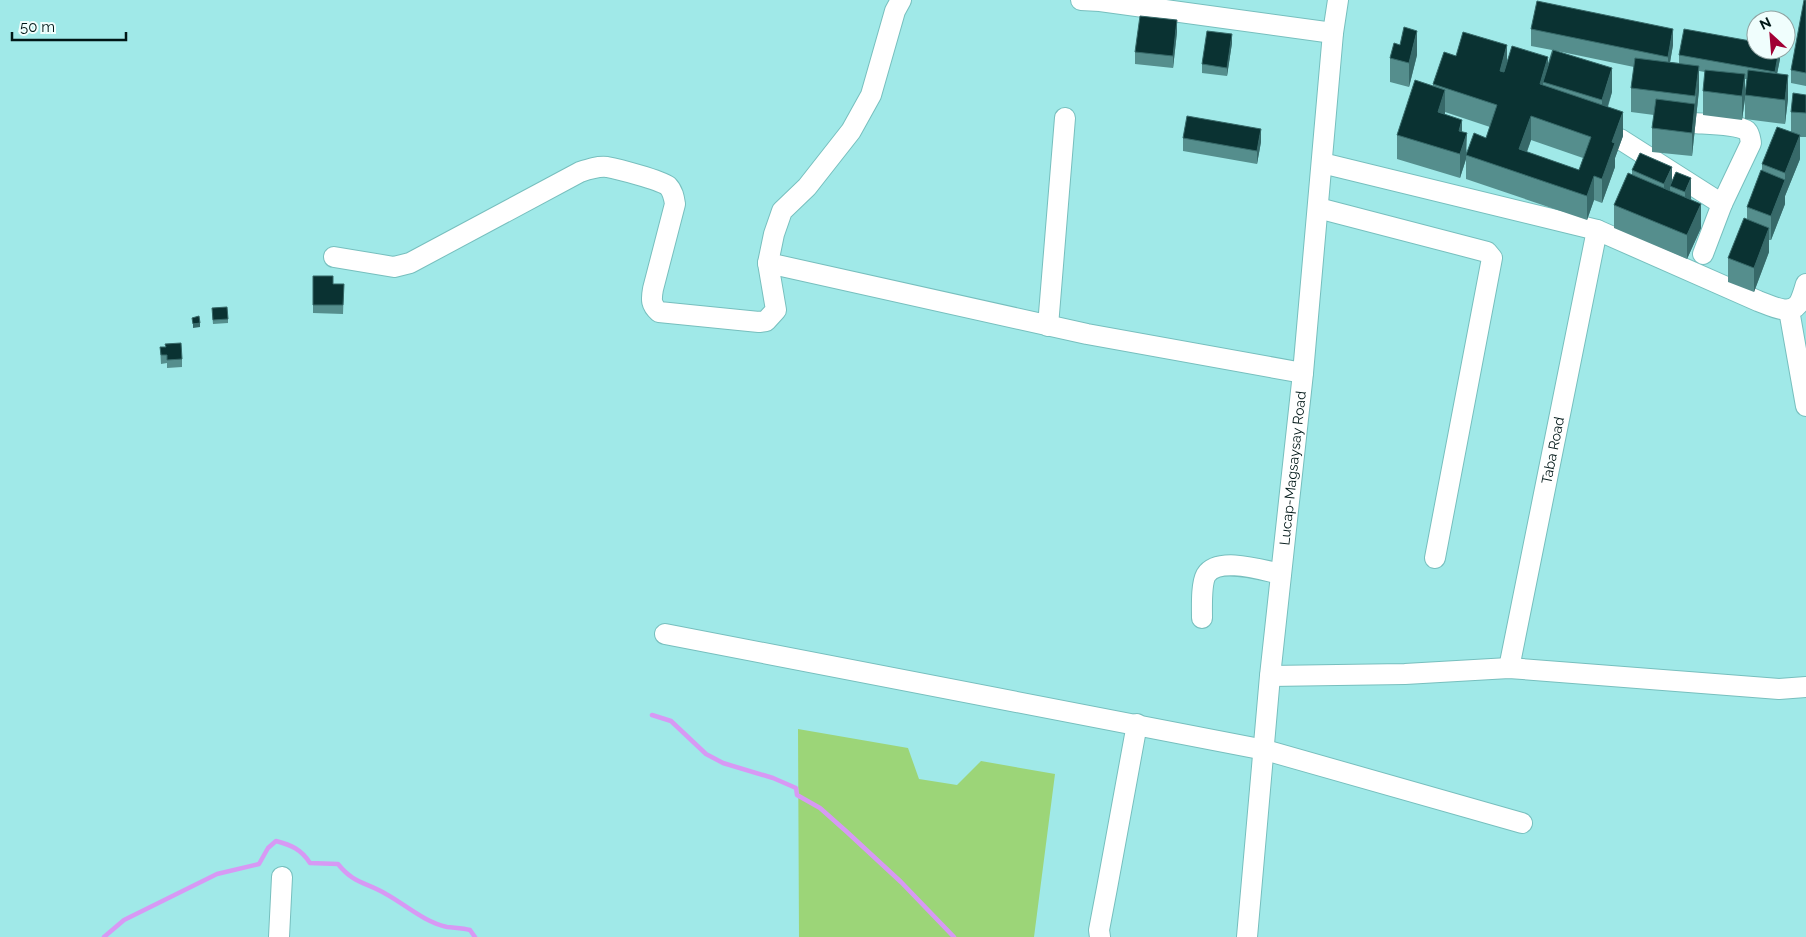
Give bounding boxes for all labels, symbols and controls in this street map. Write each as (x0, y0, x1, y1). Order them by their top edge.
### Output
scale bar (12, 10, 126, 42)
north arrow (1746, 10, 1796, 60)
text: N (1757, 14, 1774, 33)
text: 50 m (20, 18, 55, 36)
street label: Lucap-Magsaysay Road (1276, 390, 1309, 546)
street label: Taba Road (1538, 415, 1567, 485)

